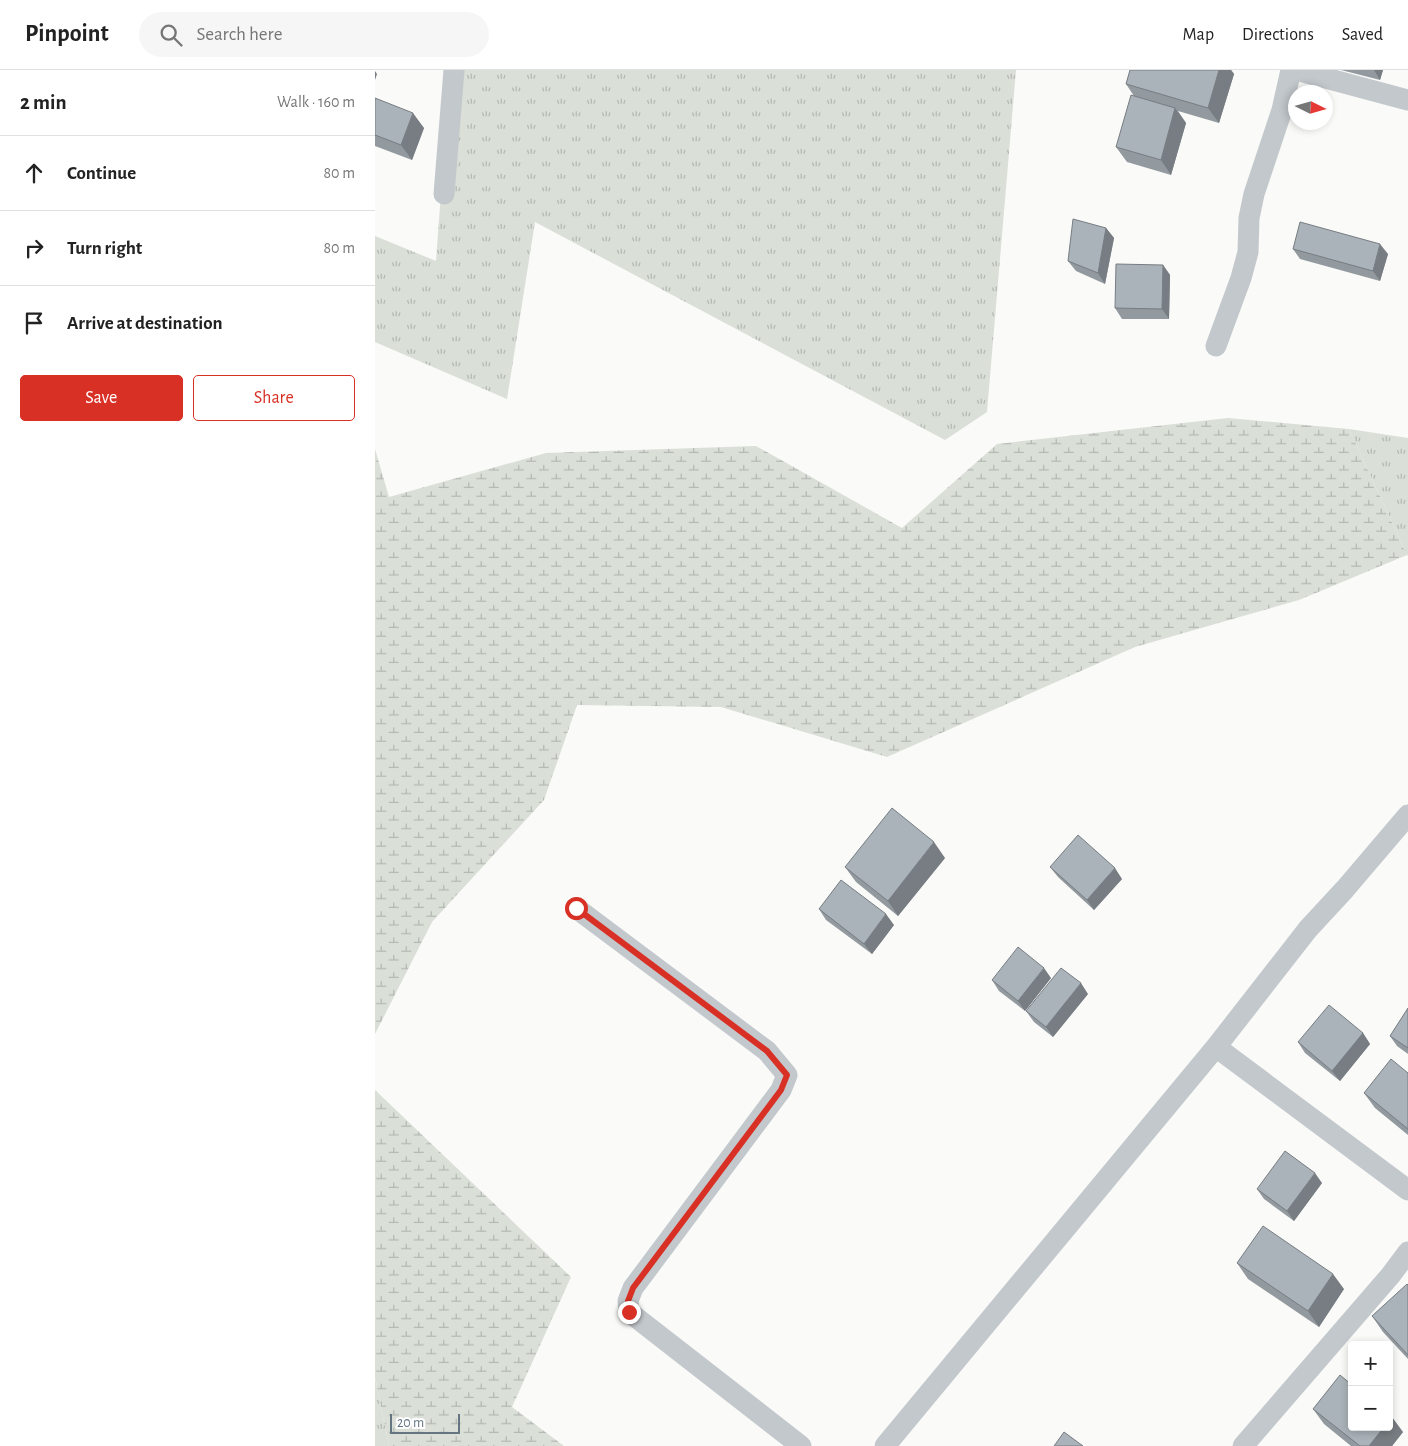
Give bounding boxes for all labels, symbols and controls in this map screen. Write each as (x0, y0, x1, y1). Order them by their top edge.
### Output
search box (139, 12, 489, 57)
icon: search (157, 21, 185, 49)
text: Pinpoint (25, 22, 109, 46)
text: Search here (197, 25, 283, 44)
text: Map (1183, 26, 1214, 44)
text: Directions (1242, 26, 1314, 44)
text: Saved (1342, 26, 1383, 44)
north arrow (1288, 85, 1333, 130)
text: 2 min (20, 92, 67, 113)
text: Walk · 160 m (277, 94, 355, 110)
icon: ahead (20, 159, 48, 187)
text: Continue (67, 164, 136, 183)
text: 80 m (324, 165, 355, 181)
icon: right (20, 234, 48, 262)
text: Turn right (67, 239, 142, 258)
text: 80 m (324, 240, 355, 256)
icon: arrive (20, 309, 48, 337)
text: Arrive at destination (67, 314, 223, 333)
button: Save (20, 375, 183, 421)
button: Share (193, 375, 355, 421)
route start (565, 897, 588, 920)
route end (618, 1301, 641, 1324)
map controls (1348, 1341, 1393, 1431)
button: + (1348, 1341, 1393, 1386)
button: − (1348, 1386, 1393, 1431)
scale bar (390, 1411, 460, 1434)
text: 20 m (397, 1416, 424, 1430)

